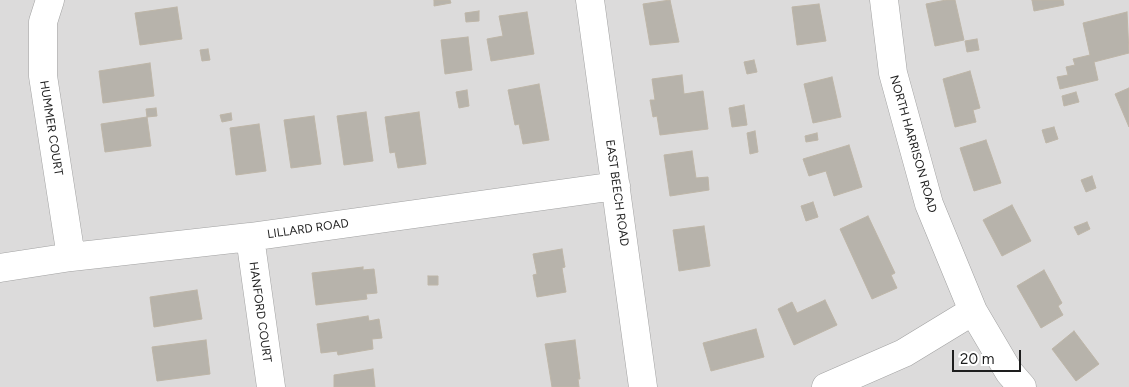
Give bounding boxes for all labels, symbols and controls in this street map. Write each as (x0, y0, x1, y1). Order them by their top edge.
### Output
street label: NORTH HARRISON ROAD (886, 74, 940, 214)
street label: HUMMER COURT (36, 80, 66, 176)
street label: EAST BEECH ROAD (602, 139, 632, 247)
street label: LILLARD ROAD (266, 216, 350, 242)
street label: HANFORD COURT (246, 261, 274, 363)
scale bar (954, 340, 1023, 372)
text: 20 m (960, 350, 994, 368)

